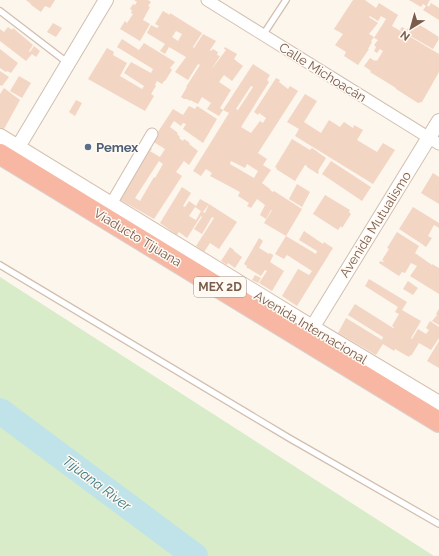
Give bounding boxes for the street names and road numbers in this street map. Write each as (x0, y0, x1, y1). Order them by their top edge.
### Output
street label: Calle Michoacán (277, 40, 369, 105)
street label: Avenida Mutualismo (337, 168, 414, 280)
street label: Viaducto Tijuana (91, 205, 184, 270)
road number: MEX 2D (194, 277, 246, 297)
street label: Avenida Internacional (251, 288, 370, 367)

